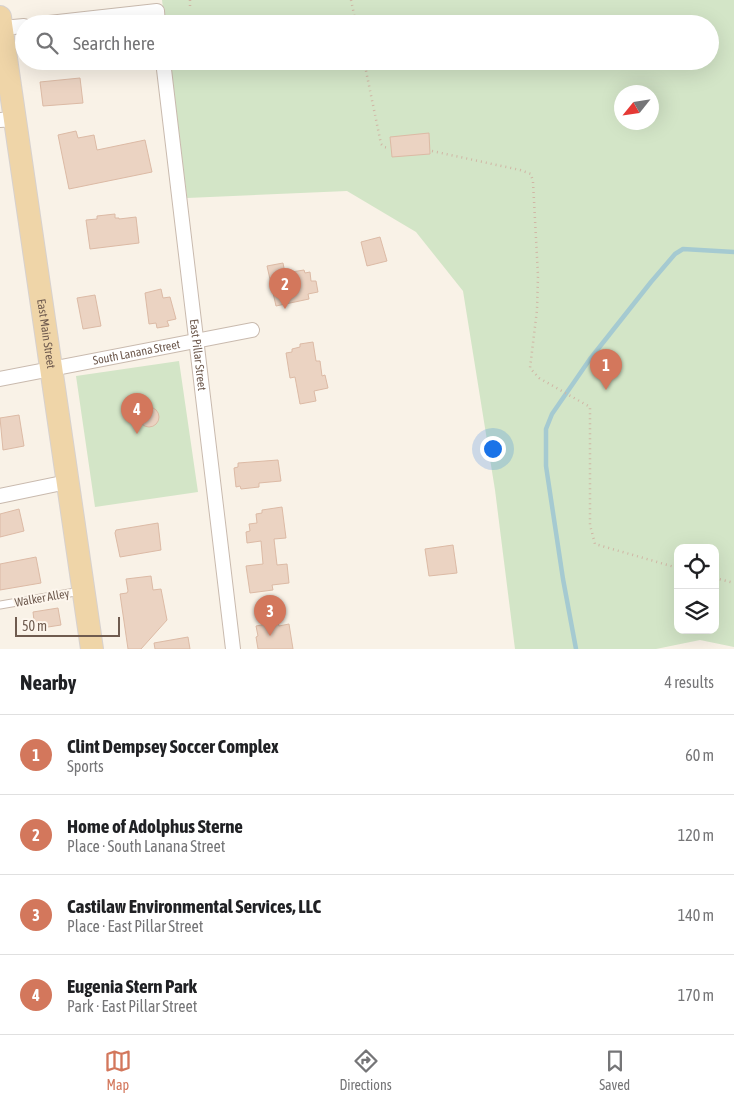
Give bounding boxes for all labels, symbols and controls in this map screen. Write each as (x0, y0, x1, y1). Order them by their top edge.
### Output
search box (15, 15, 719, 70)
icon: search (33, 29, 61, 57)
text: Search here (73, 32, 155, 54)
north arrow (614, 85, 659, 130)
pin: 2 (269, 268, 301, 309)
street label: East Main Street (34, 298, 58, 370)
street label: East Pillar Street (187, 318, 209, 392)
street label: South Lanana Street (92, 337, 182, 368)
pin: 1 (590, 349, 622, 390)
pin: 4 (121, 393, 153, 434)
your location (480, 436, 506, 462)
map controls (674, 544, 719, 634)
button: locate (674, 544, 719, 589)
street label: Walker Alley (14, 586, 70, 610)
button: layers (674, 589, 719, 634)
pin: 3 (254, 595, 286, 636)
scale bar (15, 614, 120, 637)
text: 50 m (22, 618, 47, 634)
text: Nearby (20, 670, 76, 694)
text: 4 results (664, 673, 714, 691)
text: Clint Dempsey Soccer Complex (67, 735, 279, 757)
text: 1 (32, 746, 40, 764)
text: 60 m (685, 746, 714, 764)
text: Sports (67, 757, 104, 775)
text: Home of Adolphus Sterne (67, 815, 243, 837)
text: 2 (32, 826, 40, 844)
text: 120 m (678, 826, 714, 844)
text: Place · South Lanana Street (67, 837, 225, 855)
text: Castilaw Environmental Services, LLC (67, 895, 321, 917)
text: 3 (32, 906, 40, 924)
text: 140 m (678, 906, 714, 924)
text: Place · East Pillar Street (67, 917, 203, 935)
text: Eugenia Stern Park (67, 975, 197, 997)
text: 4 (32, 986, 40, 1004)
text: 170 m (678, 986, 714, 1004)
text: Park · East Pillar Street (67, 997, 197, 1015)
tab: Map (104, 1047, 132, 1093)
tab: Directions (339, 1047, 392, 1093)
tab: Saved (599, 1047, 630, 1093)

